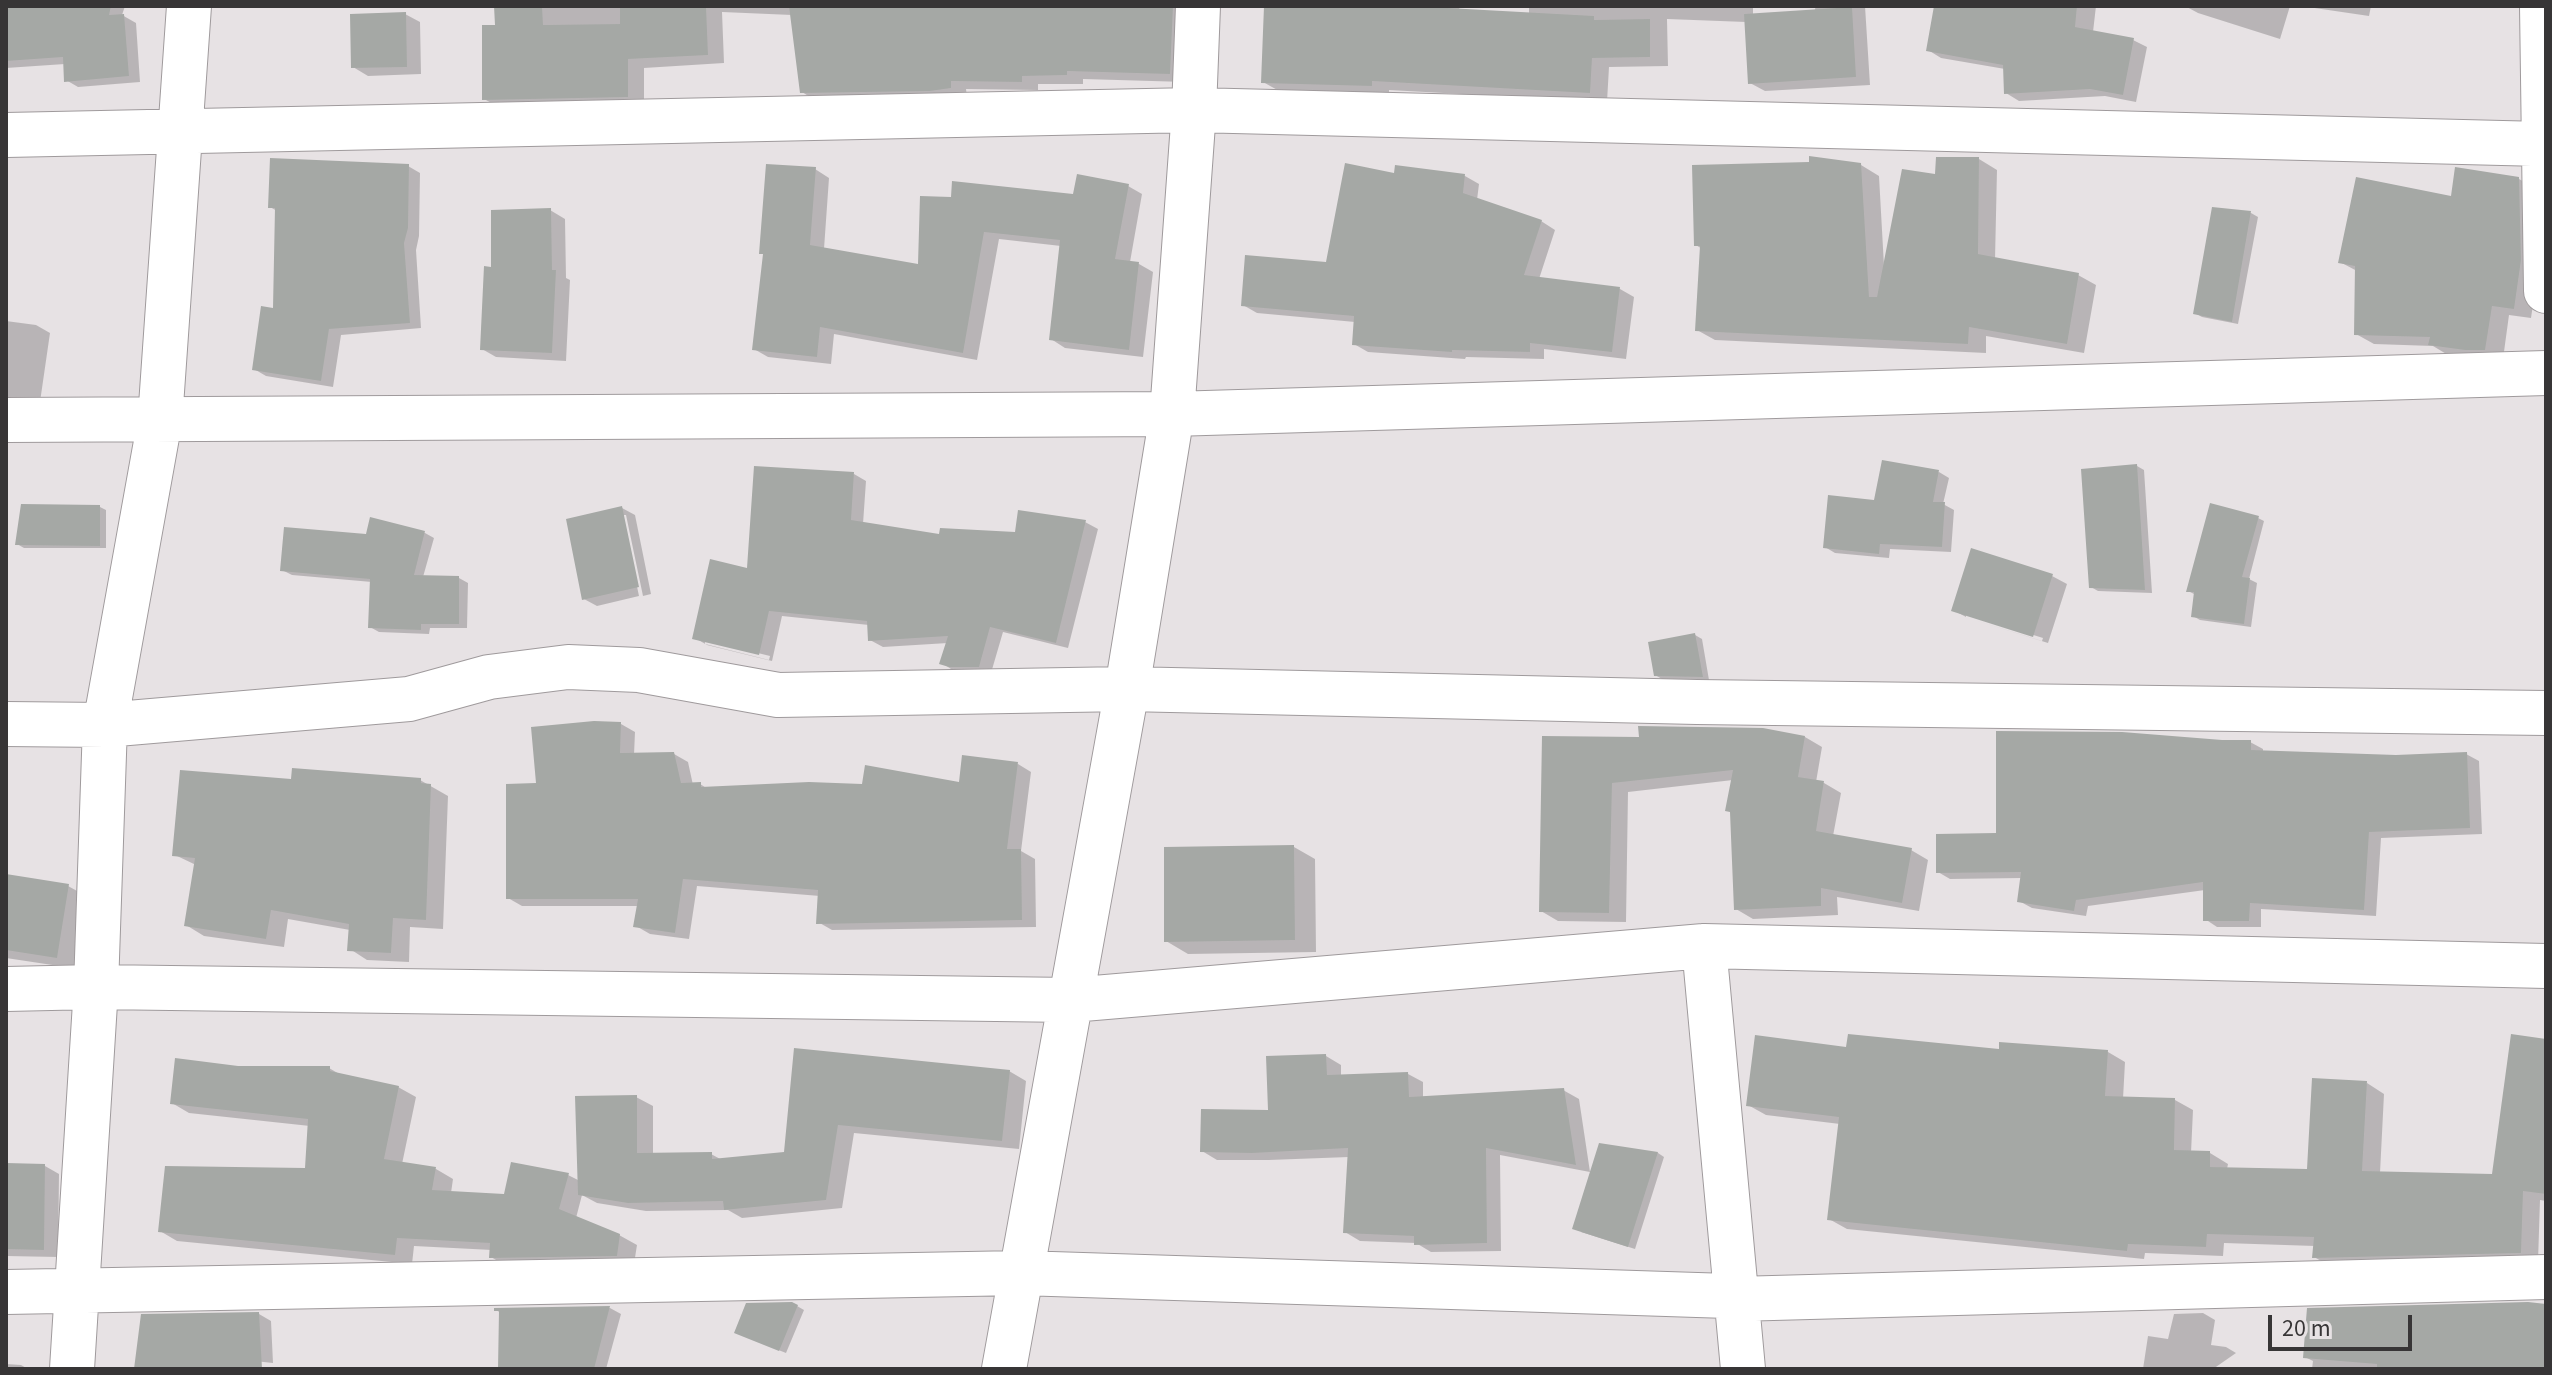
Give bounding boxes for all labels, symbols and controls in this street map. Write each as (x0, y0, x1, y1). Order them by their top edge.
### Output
scale bar (2272, 1299, 2416, 1349)
text: 20 m (2282, 1311, 2331, 1346)

